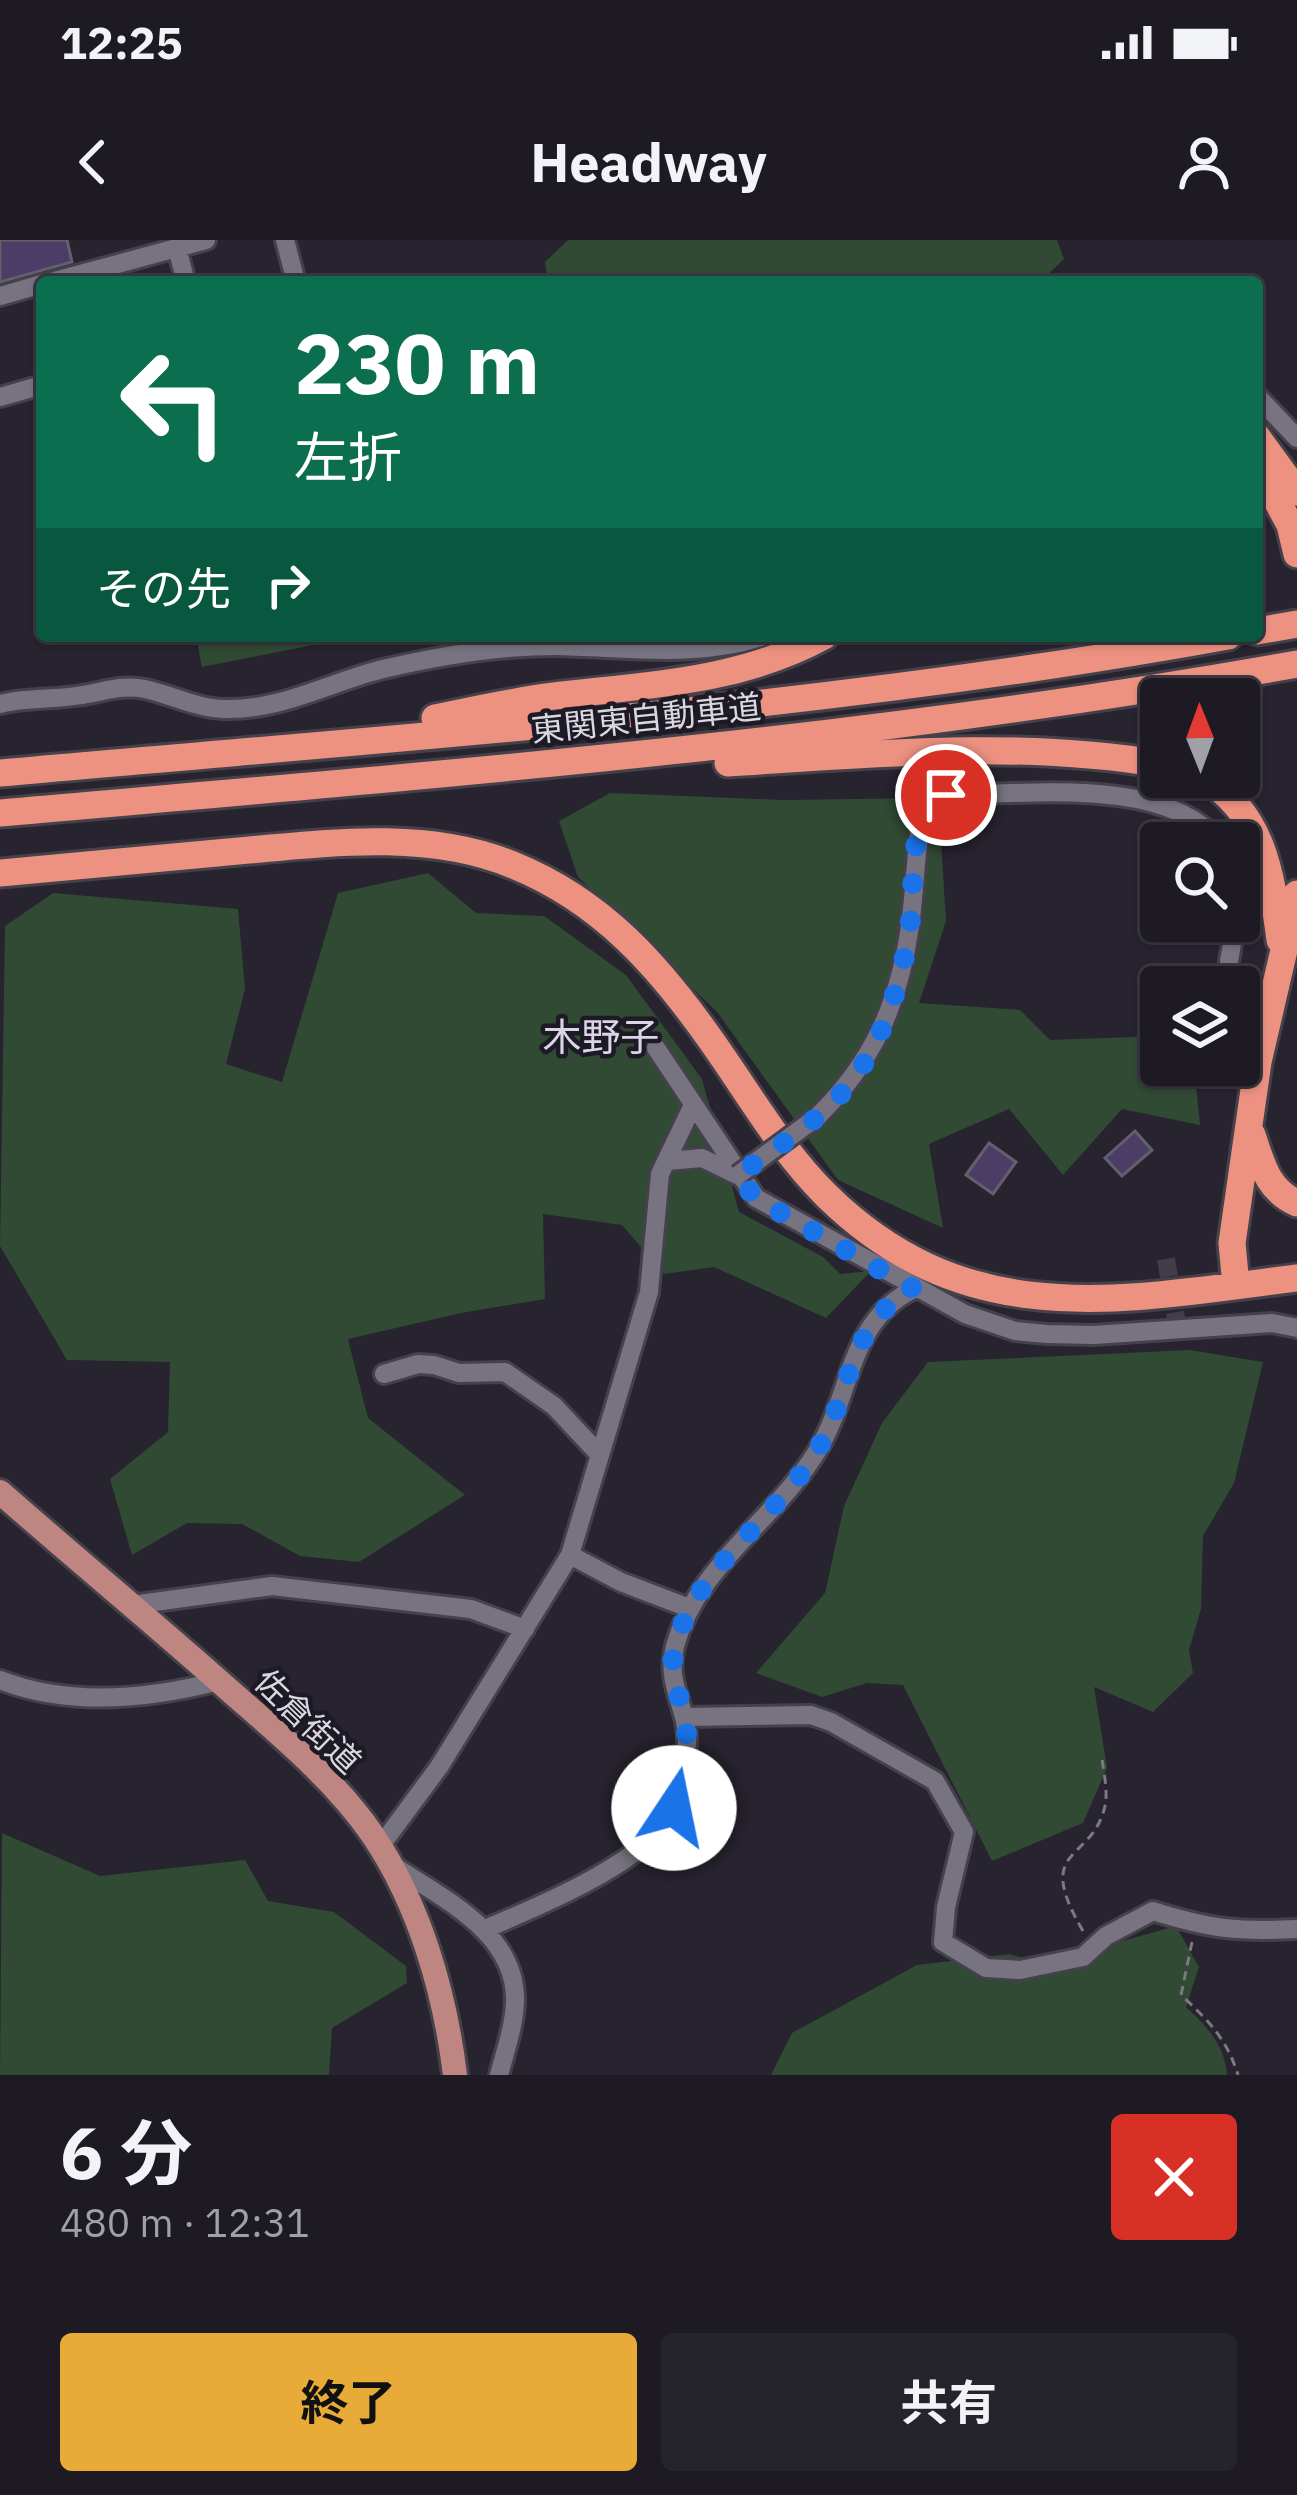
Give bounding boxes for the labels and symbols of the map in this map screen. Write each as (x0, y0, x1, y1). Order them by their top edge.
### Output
north arrow (1140, 678, 1260, 798)
street label: 東関東自動車道 (529, 684, 763, 751)
pin (895, 744, 997, 846)
district label: 木野子 (542, 1011, 660, 1062)
street label: 佐倉街道 (246, 1659, 371, 1782)
position arrow (611, 1745, 737, 1871)

